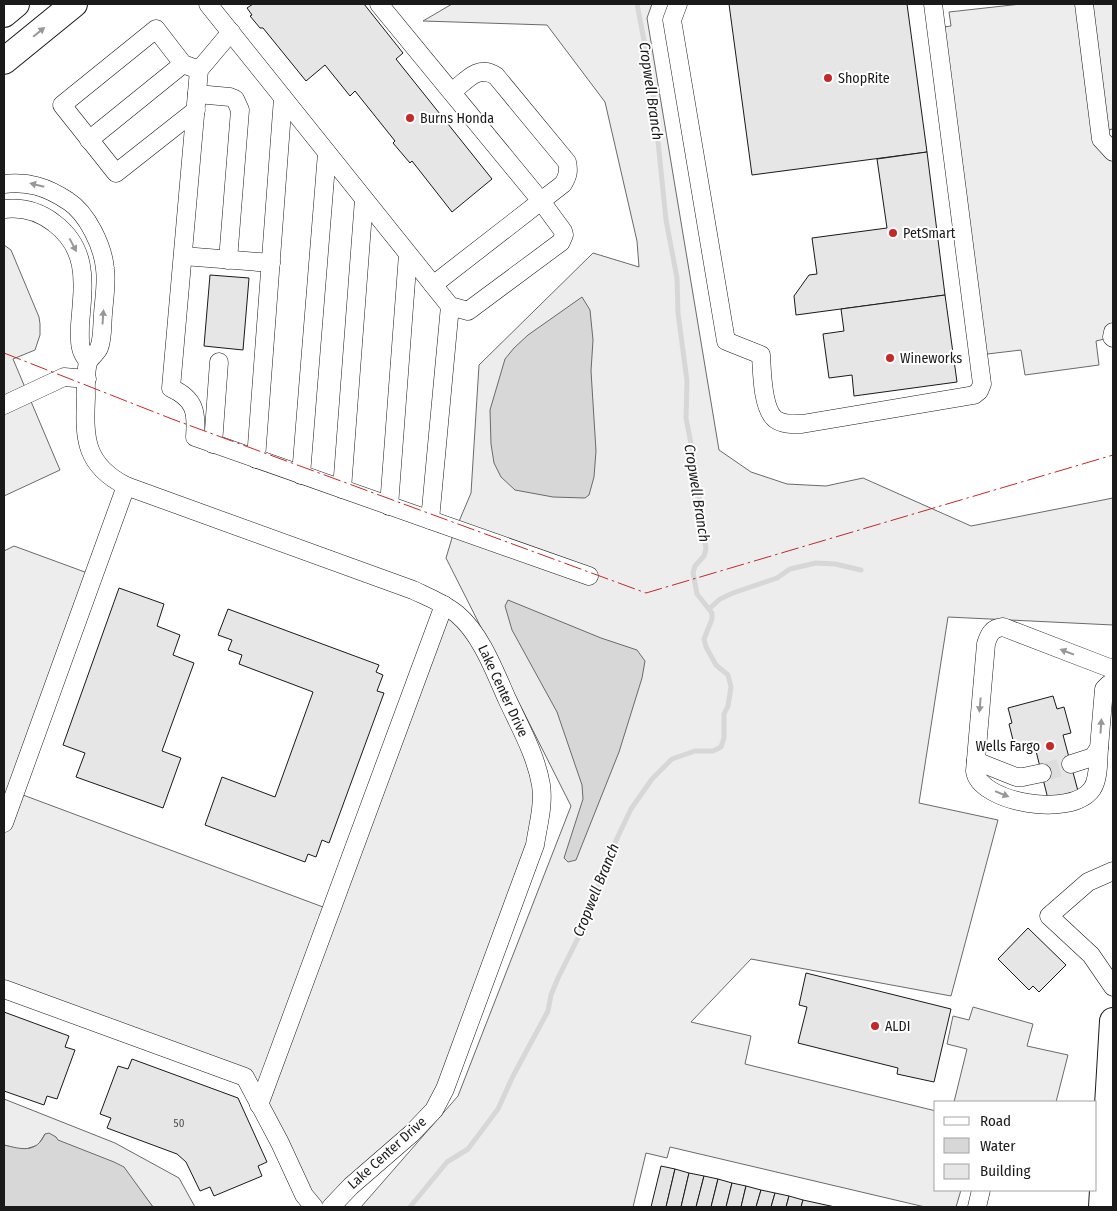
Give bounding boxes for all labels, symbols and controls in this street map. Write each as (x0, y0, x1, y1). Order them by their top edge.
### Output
one-way arrow (32, 27, 45, 38)
water label: Cropwell Branch (635, 41, 667, 141)
place label: ShopRite (838, 70, 890, 87)
marker: ShopRite (822, 72, 834, 84)
place label: Burns Honda (420, 110, 494, 127)
marker: Burns Honda (404, 112, 416, 124)
one-way arrow (29, 181, 44, 189)
place label: PetSmart (903, 225, 956, 242)
marker: PetSmart (887, 227, 899, 239)
one-way arrow (69, 239, 78, 252)
one-way arrow (99, 308, 107, 324)
place label: Wineworks (900, 350, 962, 367)
marker: Wineworks (884, 352, 896, 364)
water label: Cropwell Branch (680, 443, 714, 543)
street label: Lake Center Drive (474, 642, 532, 740)
one-way arrow (1060, 648, 1075, 655)
one-way arrow (976, 697, 984, 713)
one-way arrow (1097, 717, 1105, 733)
place label: Wells Fargo (976, 738, 1040, 755)
marker: Wells Fargo (1044, 740, 1056, 752)
one-way arrow (995, 791, 1010, 799)
water label: Cropwell Branch (569, 841, 623, 939)
place label: ALDI (885, 1018, 910, 1035)
marker: ALDI (869, 1020, 881, 1032)
legend (934, 1101, 1097, 1191)
text: Road (980, 1112, 1011, 1130)
street label: Lake Center Drive (344, 1113, 430, 1193)
house number: 50 (174, 1117, 185, 1130)
text: Water (980, 1137, 1016, 1155)
text: Building (980, 1162, 1031, 1180)

